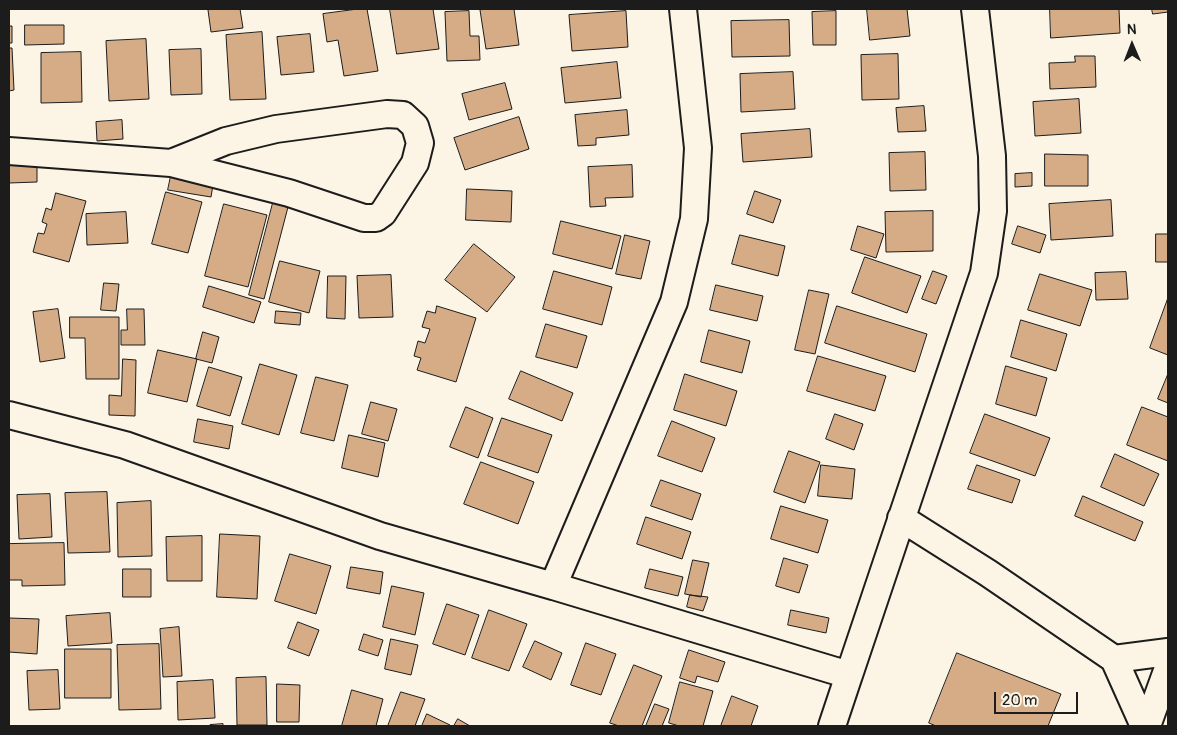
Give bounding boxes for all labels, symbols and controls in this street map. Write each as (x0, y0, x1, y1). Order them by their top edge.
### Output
north arrow (1107, 20, 1157, 70)
text: N (1127, 21, 1137, 38)
scale bar (997, 682, 1081, 714)
text: 20 m (1002, 691, 1037, 710)

